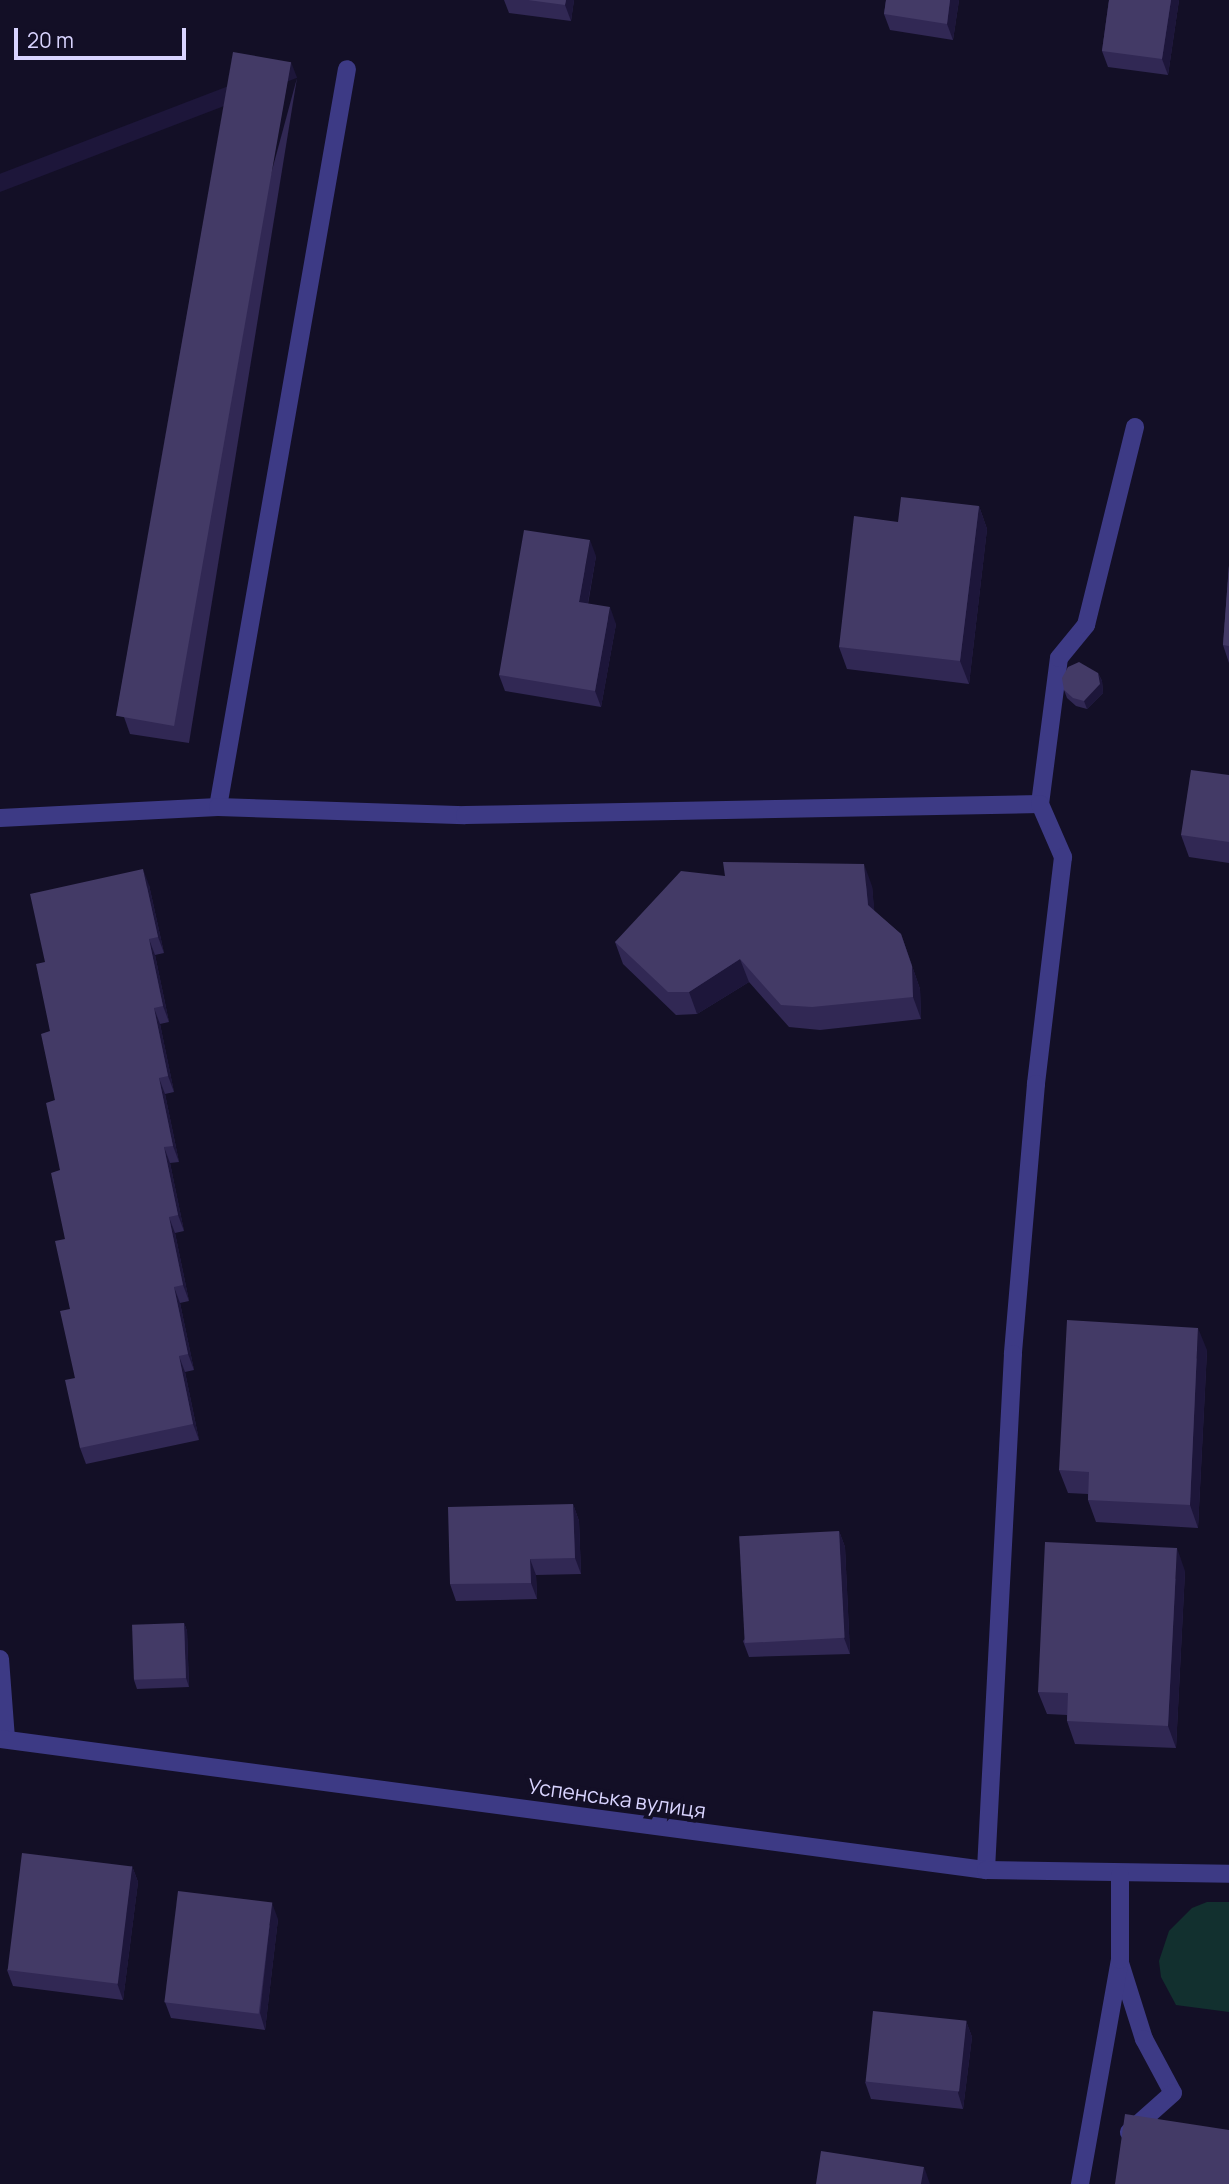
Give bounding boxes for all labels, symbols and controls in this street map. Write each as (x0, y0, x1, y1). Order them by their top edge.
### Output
scale bar (18, 14, 189, 58)
text: 20 m (27, 26, 74, 54)
street label: Успенська вулиця (526, 1773, 708, 1823)

